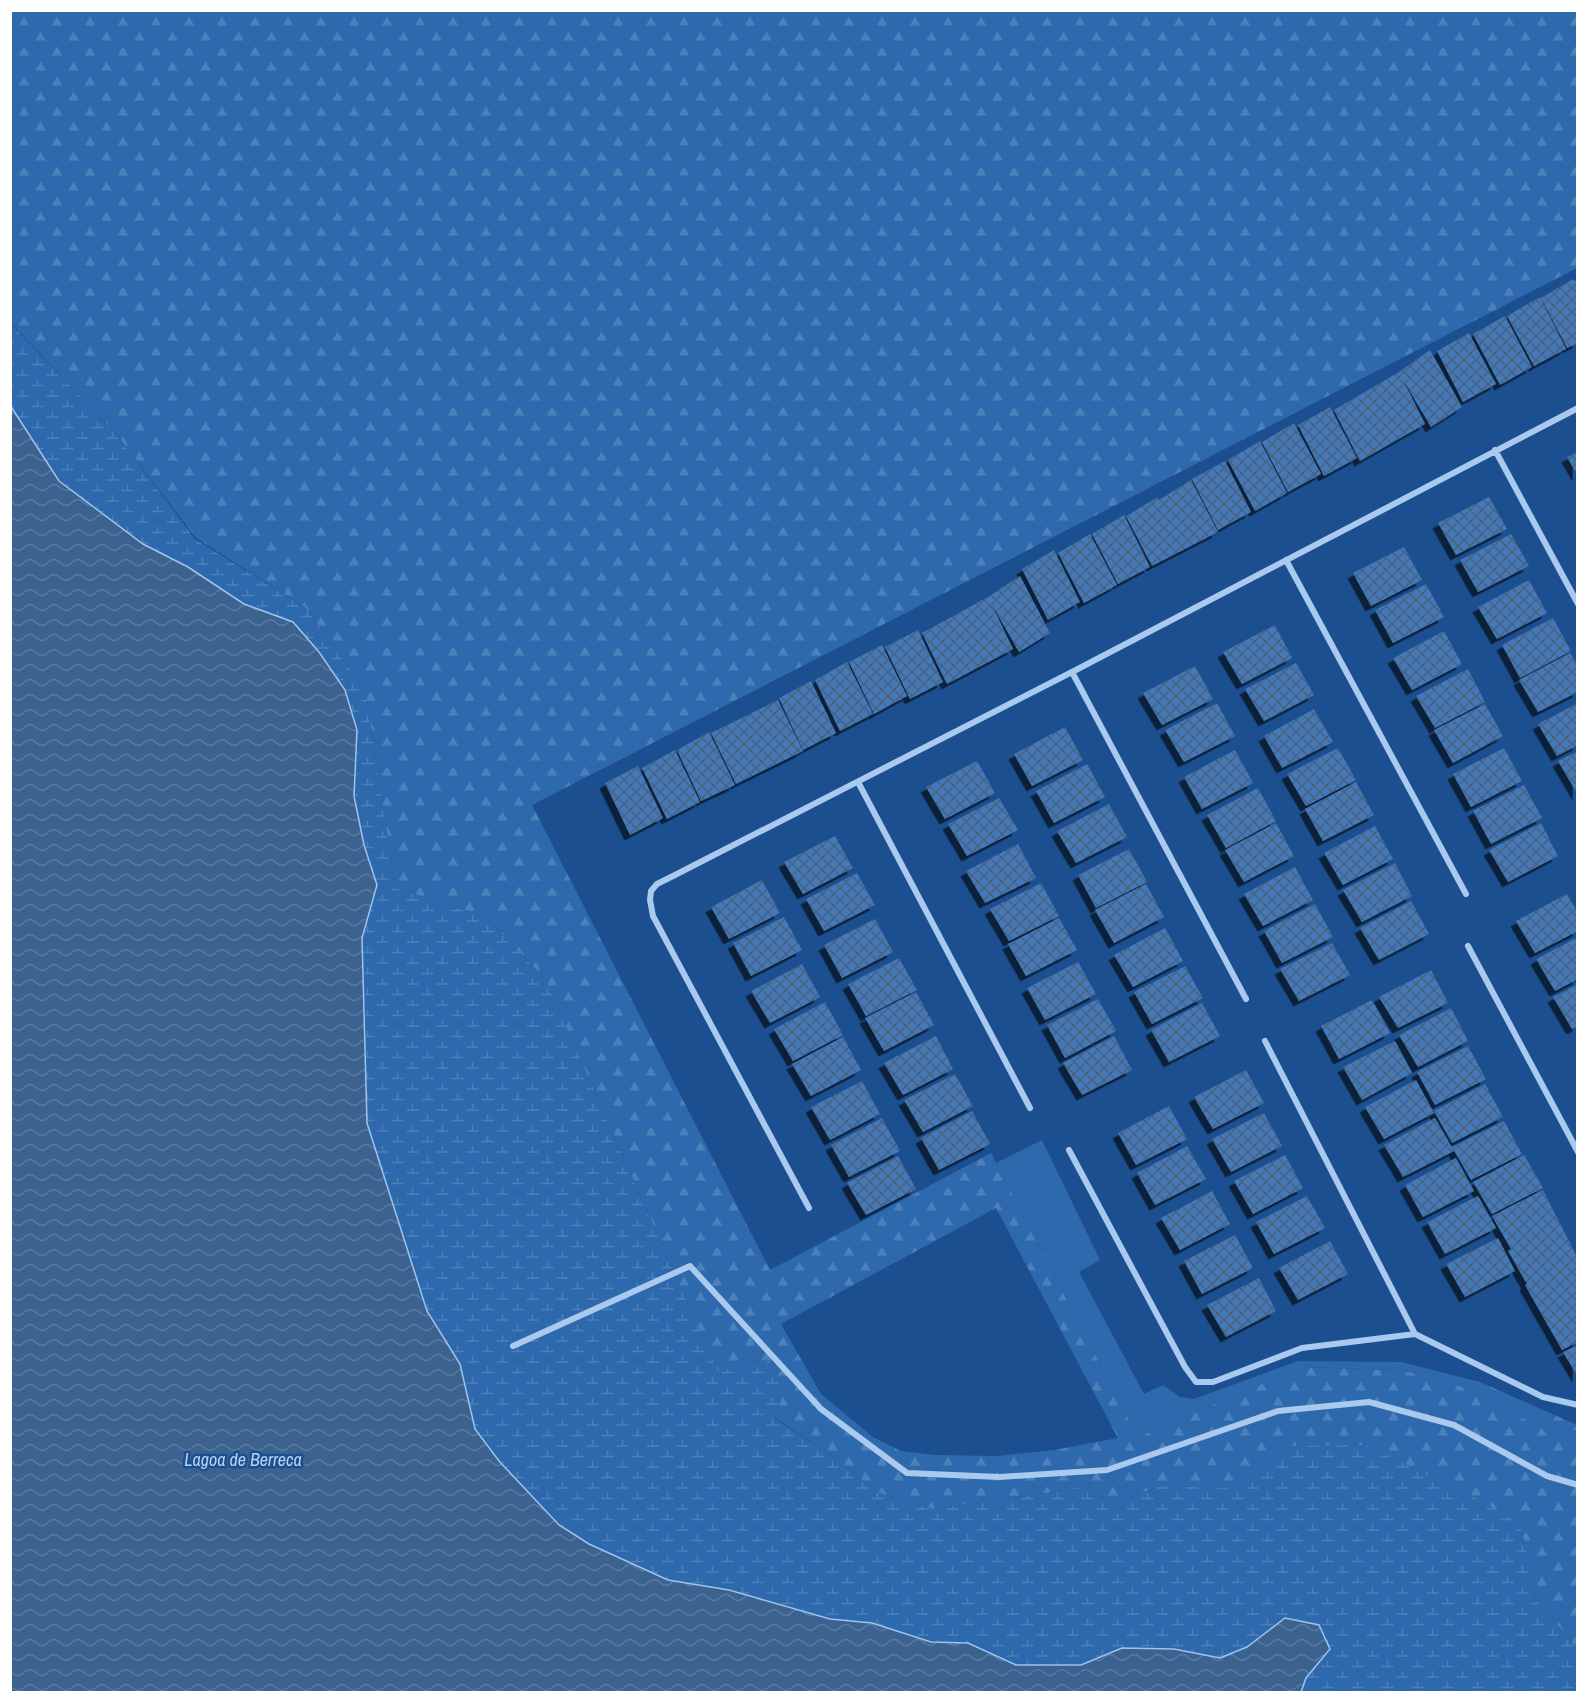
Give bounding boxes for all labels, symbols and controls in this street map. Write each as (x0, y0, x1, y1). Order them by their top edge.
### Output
water label: Lagoa de Berreca (184, 1447, 302, 1472)

